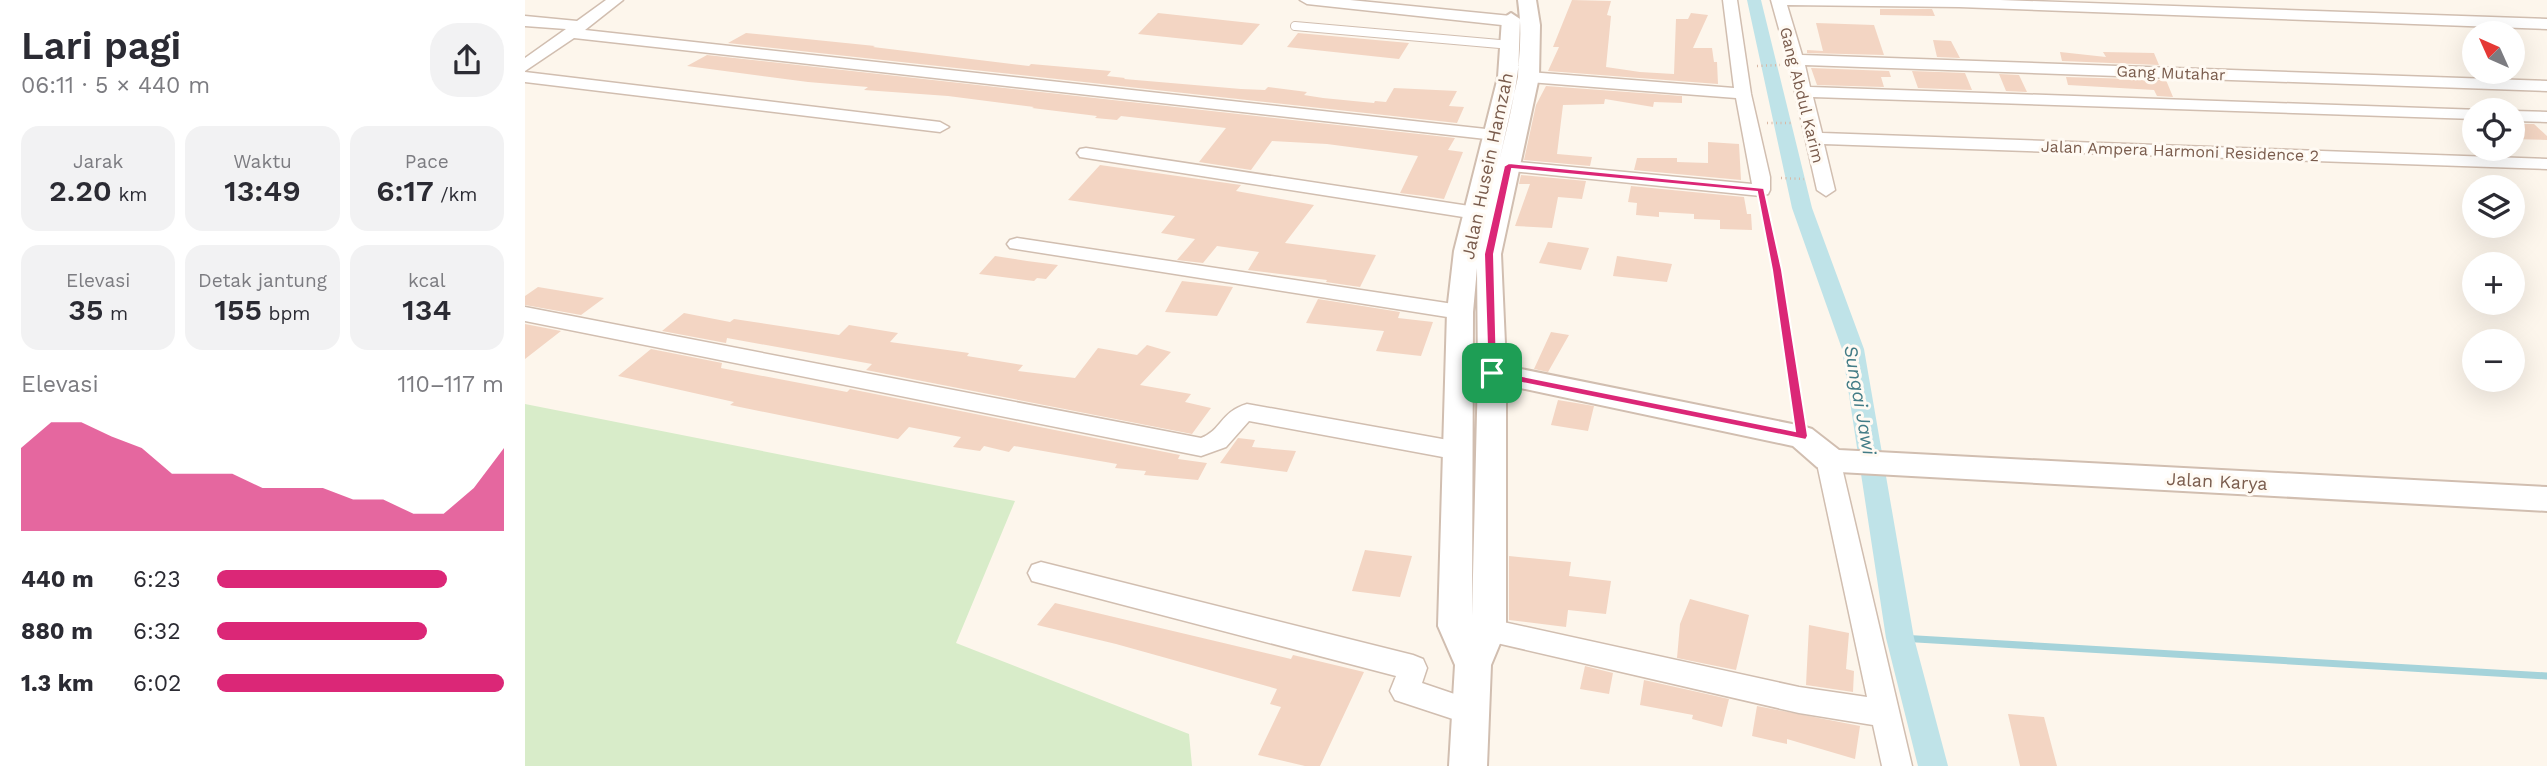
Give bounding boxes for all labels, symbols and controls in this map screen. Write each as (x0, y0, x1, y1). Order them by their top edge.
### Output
north arrow (2462, 21, 2525, 84)
map controls (2462, 21, 2525, 392)
button: share (430, 23, 504, 97)
text: Lari pagi (21, 24, 181, 68)
street label: Gang Abdul Karim (1776, 25, 1828, 165)
street label: Gang Mutahar (2116, 62, 2226, 84)
street label: Jalan Husein Hamzah (1457, 71, 1517, 261)
text: 06:11 · 5 × 440 m (21, 72, 210, 99)
button: locate (2462, 98, 2525, 161)
street label: Jalan Ampera Harmoni Residence 2 (2041, 137, 2319, 165)
text: Jarak (73, 150, 123, 173)
text: Waktu (233, 150, 292, 173)
text: Pace (405, 150, 449, 173)
text: 2.20 (49, 173, 112, 208)
text: 13:49 (224, 173, 301, 208)
text: 6:17 (376, 173, 434, 208)
button: layers (2462, 175, 2525, 238)
text: km (112, 183, 147, 206)
text: /km (434, 183, 477, 206)
button: + (2462, 252, 2525, 315)
text: Elevasi (66, 269, 130, 292)
text: Detak jantung (198, 269, 327, 292)
text: kcal (408, 269, 446, 292)
text: 35 (68, 292, 103, 327)
text: 155 (215, 292, 262, 327)
text: 134 (402, 292, 451, 327)
text: m (103, 302, 128, 325)
text: bpm (262, 302, 310, 325)
button: − (2462, 329, 2525, 392)
pin (1462, 343, 1522, 403)
water label: Sungai Jawi (1839, 343, 1881, 458)
icon: arrive (1473, 354, 1511, 392)
text: Elevasi (21, 371, 99, 398)
text: 110–117 m (398, 371, 504, 398)
street label: Jalan Karya (2166, 468, 2268, 494)
text: 440 m (21, 566, 94, 593)
text: 6:23 (133, 566, 181, 593)
text: 880 m (21, 618, 93, 645)
text: 6:32 (133, 618, 181, 645)
text: 1.3 km (21, 670, 94, 697)
text: 6:02 (133, 670, 182, 697)

